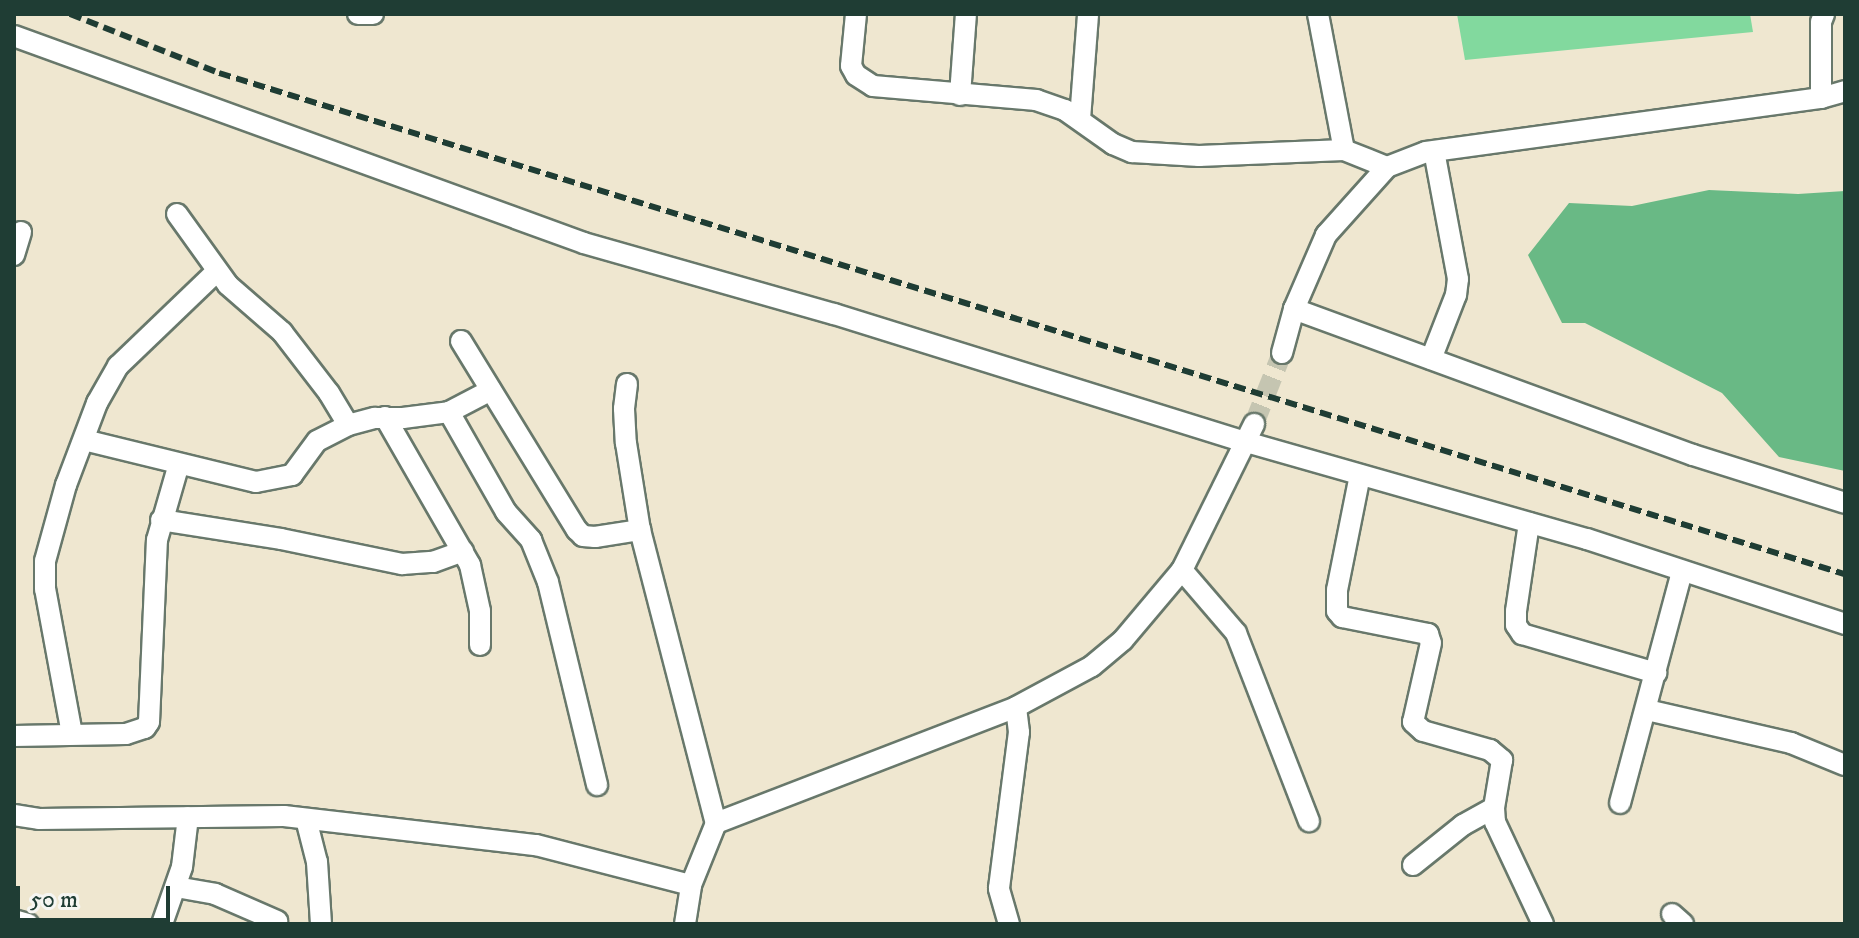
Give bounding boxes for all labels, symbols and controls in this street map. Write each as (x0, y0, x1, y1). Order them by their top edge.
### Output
scale bar (20, 870, 174, 920)
text: 50 m (30, 885, 78, 915)

